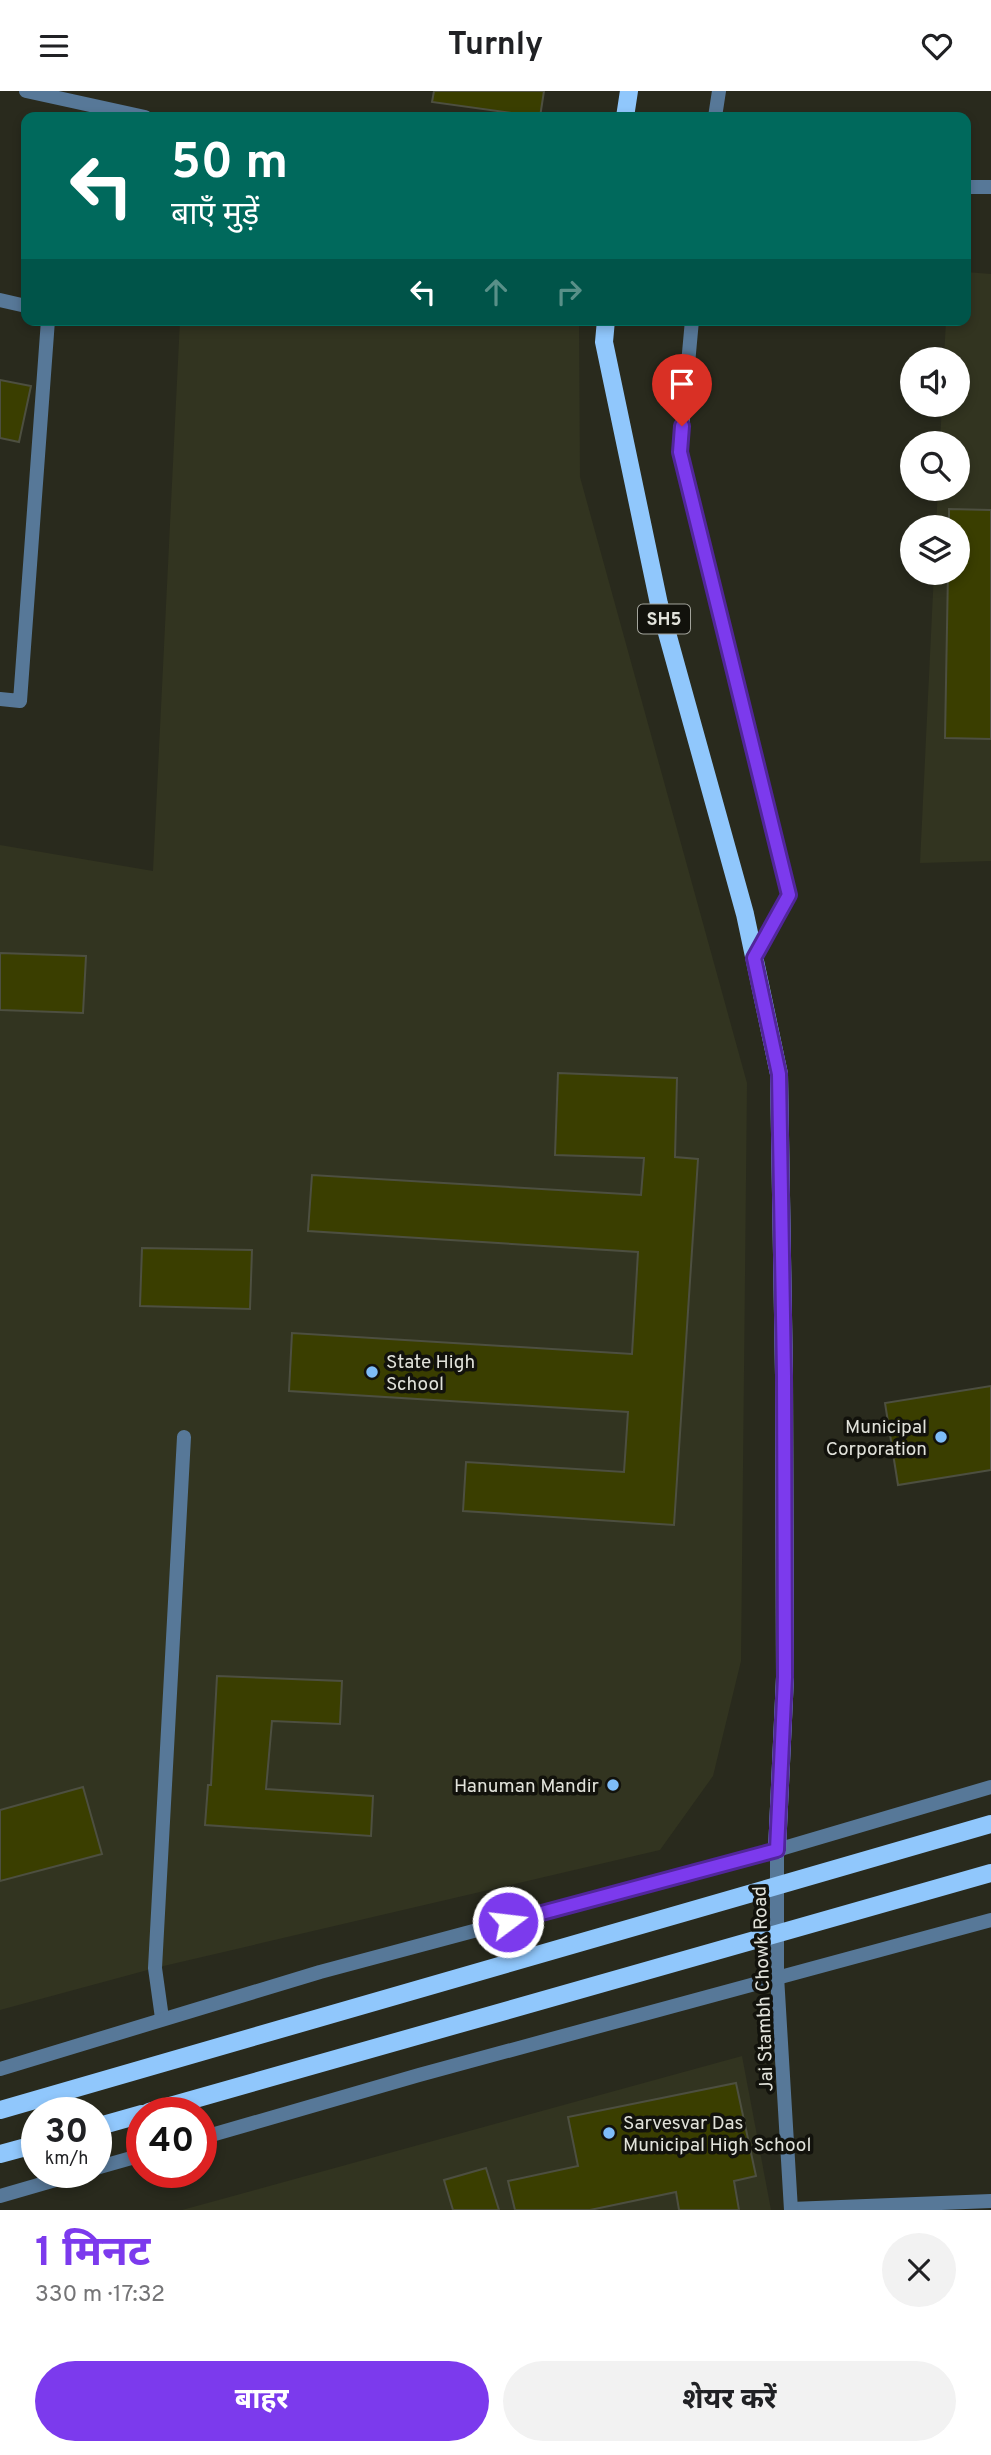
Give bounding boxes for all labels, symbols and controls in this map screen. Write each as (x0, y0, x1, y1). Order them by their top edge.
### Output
text: Turnly (448, 26, 543, 66)
icon: menu (35, 27, 73, 65)
icon: heart (918, 27, 956, 65)
text: 50 m (171, 134, 288, 196)
icon: left (56, 140, 147, 231)
text: बाएँ मुड़ें (171, 196, 259, 236)
icon: left (404, 273, 442, 311)
icon: ahead (477, 273, 515, 311)
icon: right (550, 273, 588, 311)
map controls (900, 347, 970, 585)
button: sound (900, 347, 970, 417)
pin (652, 354, 712, 426)
icon: arrive (663, 365, 701, 403)
button: search (900, 431, 970, 501)
button: layers (900, 515, 970, 585)
road number: SH5 (638, 605, 690, 633)
place label: State High School (386, 1351, 475, 1397)
marker: State High School (364, 1364, 380, 1380)
place label: Municipal Corporation (826, 1416, 927, 1462)
marker: Municipal Corporation (933, 1429, 949, 1445)
place label: Hanuman Mandir (454, 1775, 600, 1799)
marker: Hanuman Mandir (605, 1777, 621, 1793)
position arrow (471, 1885, 545, 1959)
street label: Jai Stambh Chowk Road (748, 1886, 780, 2092)
speed limit sign: 40 (126, 2097, 217, 2188)
text: 30 (45, 2111, 88, 2155)
place label: Sarvesvar Das Municipal High School (623, 2112, 811, 2158)
marker: Sarvesvar Das Municipal High School (601, 2125, 617, 2141)
text: km/h (45, 2148, 88, 2171)
text: 1 मिनट (35, 2228, 150, 2281)
button: close (882, 2233, 956, 2307)
text: 330 m · 17:32 (35, 2281, 165, 2310)
button: बाहर (35, 2361, 489, 2441)
button: शेयर करें (503, 2361, 956, 2441)

